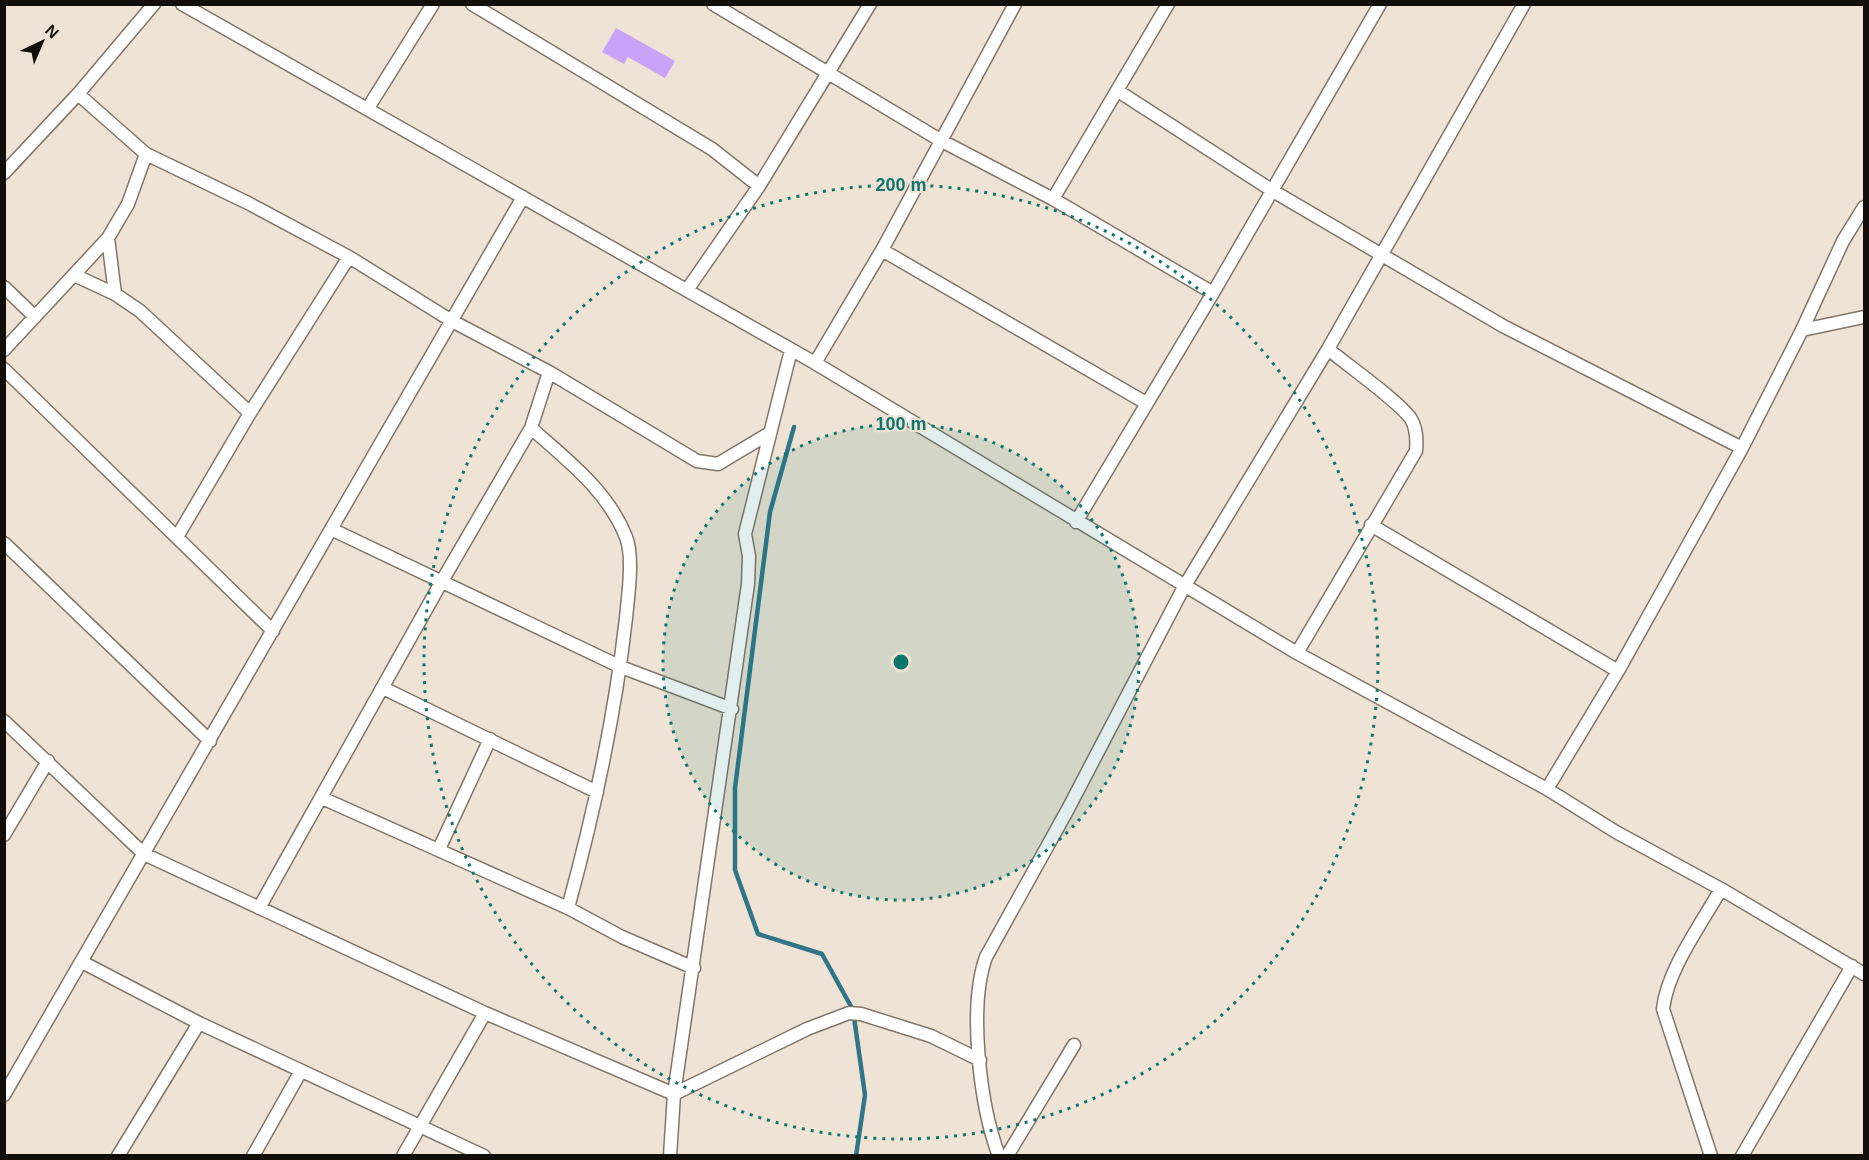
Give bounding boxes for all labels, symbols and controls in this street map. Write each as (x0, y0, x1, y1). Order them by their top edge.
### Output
north arrow (12, 12, 72, 72)
text: N (42, 21, 62, 42)
text: 200 m (875, 175, 927, 195)
text: 100 m (875, 414, 927, 434)
centre of rings (891, 652, 911, 672)

